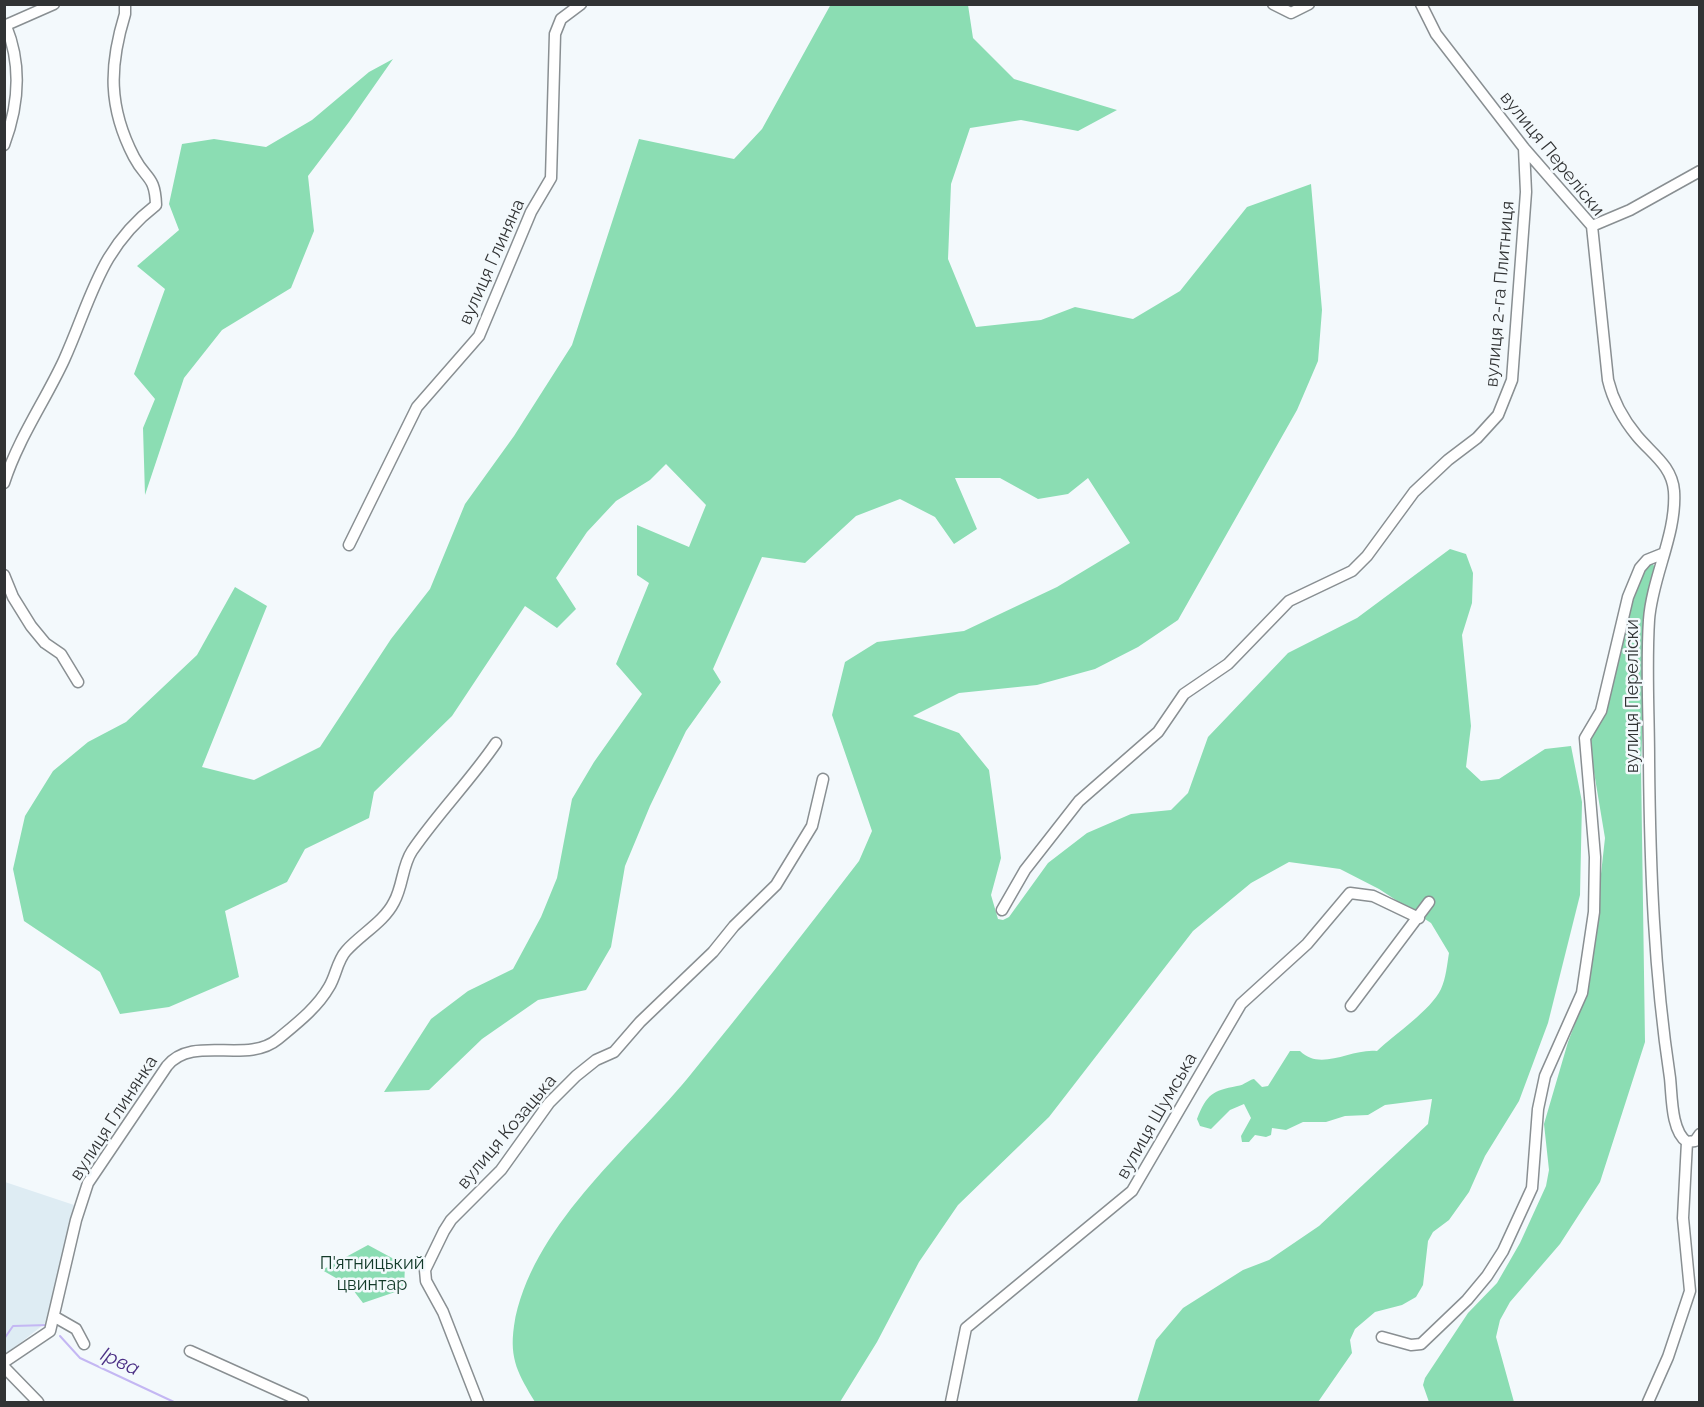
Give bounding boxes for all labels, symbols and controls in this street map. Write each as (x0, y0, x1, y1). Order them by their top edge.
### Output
street label: вулиця Переліски (1495, 87, 1609, 221)
street label: вулиця Глиняна (455, 196, 529, 328)
street label: вулиця 2-га Плитниця (1481, 200, 1519, 388)
street label: вулиця Переліски (1622, 619, 1644, 773)
street label: вулиця Шумська (1112, 1049, 1202, 1183)
street label: вулиця Глинянка (66, 1052, 162, 1184)
street label: вулиця Козацька (453, 1070, 561, 1194)
park label: П'ятницький цвинтар (320, 1253, 424, 1296)
water label: Ірва (97, 1343, 143, 1381)

